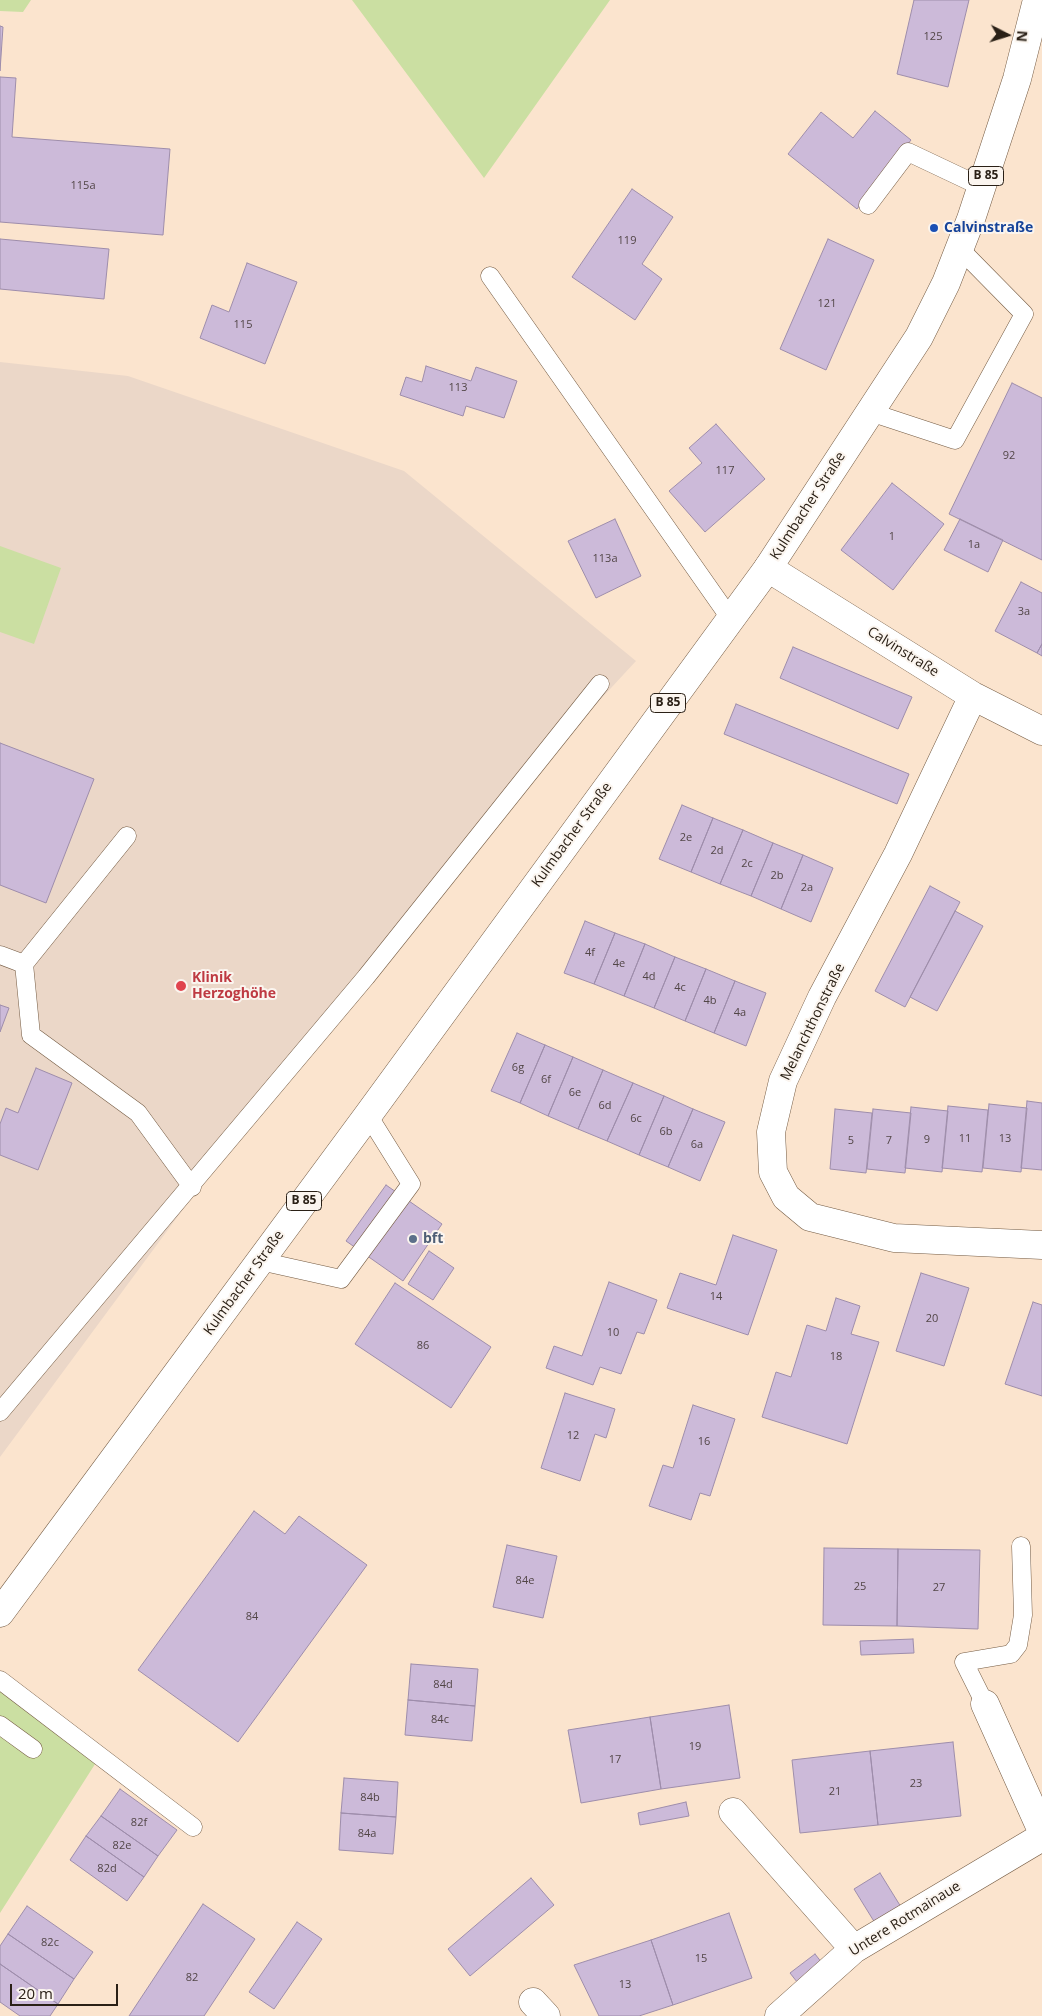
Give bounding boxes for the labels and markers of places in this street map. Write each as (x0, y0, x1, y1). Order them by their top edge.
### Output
place label: Calvinstraße (944, 220, 1033, 236)
marker: Calvinstraße (928, 222, 940, 234)
place label: Klinik Herzoghöhe (192, 970, 276, 1002)
marker: Klinik Herzoghöhe (174, 979, 188, 993)
place label: bft (423, 1231, 443, 1247)
marker: bft (407, 1233, 419, 1245)

